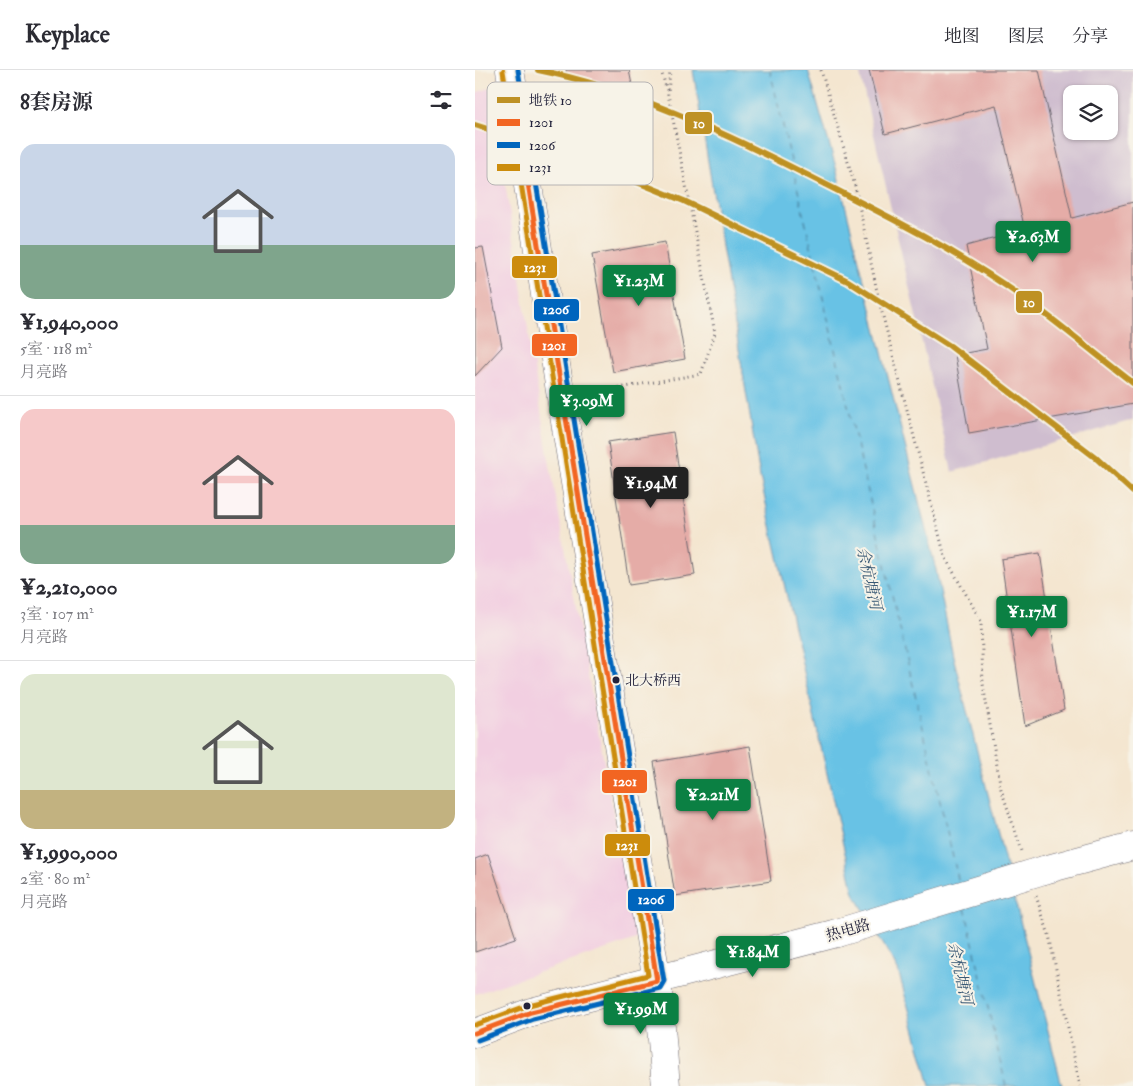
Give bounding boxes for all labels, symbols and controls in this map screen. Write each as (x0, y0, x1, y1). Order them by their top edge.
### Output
text: Keyplace (25, 19, 110, 50)
text: 地图 (944, 25, 980, 48)
text: 图层 (1008, 25, 1044, 48)
text: 分享 (1072, 25, 1108, 48)
legend (487, 82, 653, 185)
map controls (1063, 85, 1118, 140)
button: layers (1063, 85, 1118, 140)
icon: filters (427, 86, 455, 114)
text: 8套房源 (20, 89, 93, 116)
text: 地铁 10 (529, 92, 572, 109)
line badge: 10 (684, 111, 713, 135)
text: 1201 (529, 114, 553, 131)
text: 10 (693, 115, 705, 132)
text: 1206 (529, 137, 556, 154)
text: 1231 (529, 159, 551, 176)
icon: home (193, 176, 283, 266)
pin: ¥2.63M (992, 220, 1074, 263)
text: ¥2.63M (1007, 227, 1059, 247)
line badge: 1231 (511, 255, 558, 279)
text: 1231 (524, 259, 546, 276)
pin: ¥1.23M (598, 264, 680, 307)
text: ¥1.23M (614, 271, 664, 291)
line badge: 10 (1015, 290, 1043, 314)
text: 10 (1023, 294, 1035, 311)
line badge: 1206 (533, 298, 580, 322)
text: 1206 (543, 301, 570, 318)
text: ¥1,940,000 (20, 309, 118, 336)
line badge: 1201 (531, 333, 578, 357)
text: 1201 (542, 337, 566, 354)
text: 5室 · 118 m² (20, 339, 92, 359)
text: 月亮路 (20, 362, 68, 382)
pin: ¥3.09M (546, 384, 628, 427)
text: ¥3.09M (560, 391, 614, 411)
icon: home (193, 442, 283, 532)
pin: ¥1.94M (610, 466, 692, 509)
text: ¥1.94M (624, 473, 678, 493)
water label: 余杭塘河 (852, 545, 887, 615)
text: ¥2,210,000 (20, 574, 117, 601)
pin: ¥1.17M (991, 596, 1073, 638)
text: ¥1.17M (1007, 602, 1057, 622)
text: 3室 · 107 m² (20, 604, 93, 624)
text: 月亮路 (20, 627, 68, 647)
place label: 北大桥西 (625, 672, 681, 689)
marker: 北大桥西 (611, 675, 621, 685)
icon: home (193, 707, 283, 797)
line badge: 1201 (601, 769, 648, 794)
text: 1201 (613, 773, 637, 790)
pin: ¥2.21M (672, 778, 754, 821)
text: ¥2.21M (687, 785, 739, 805)
line badge: 1231 (604, 833, 651, 857)
text: 1231 (616, 837, 638, 854)
text: ¥1,990,000 (20, 839, 118, 866)
text: 2室 · 80 m² (20, 869, 90, 889)
line badge: 1206 (627, 888, 675, 912)
text: 1206 (638, 891, 665, 908)
text: 月亮路 (20, 892, 68, 912)
street label: 热电路 (824, 915, 872, 946)
pin: ¥1.84M (712, 936, 794, 978)
water label: 余杭塘河 (943, 940, 978, 1010)
text: ¥1.84M (727, 942, 779, 962)
pin: ¥1.99M (600, 992, 682, 1035)
text: ¥1.99M (615, 999, 667, 1019)
unlabelled marker (522, 1001, 532, 1011)

